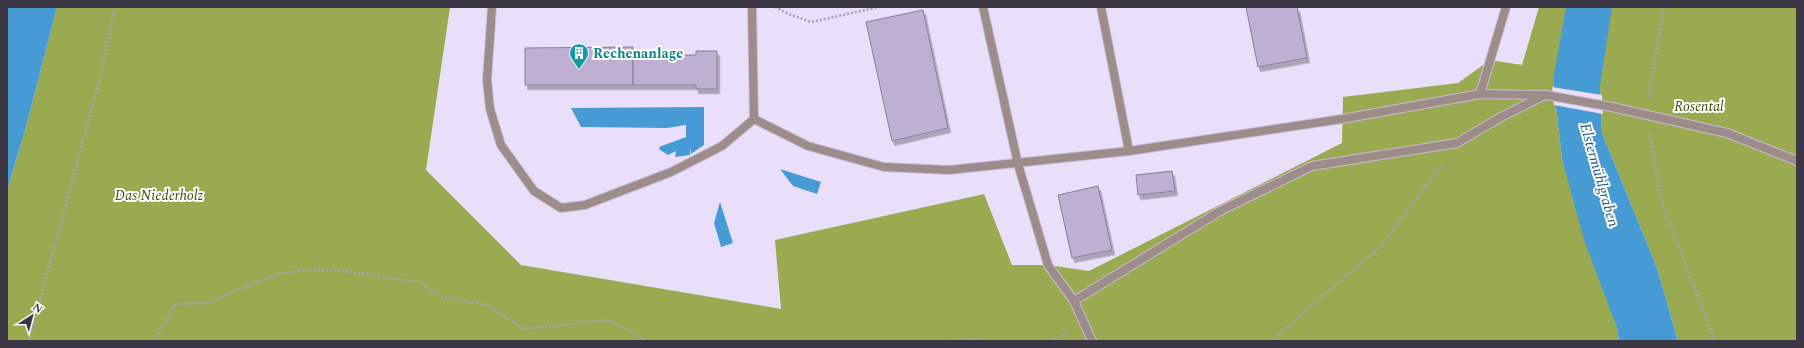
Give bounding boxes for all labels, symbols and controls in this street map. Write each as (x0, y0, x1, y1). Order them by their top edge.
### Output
building icon: Rechenanlage (568, 42, 590, 70)
place label: Rechenanlage (593, 43, 683, 64)
park label: Rosental (1674, 96, 1724, 117)
water label: Elstermühlgraben (1573, 120, 1625, 230)
park label: Das Niederholz (115, 185, 204, 206)
north arrow (12, 296, 52, 336)
text: N (29, 299, 46, 318)

